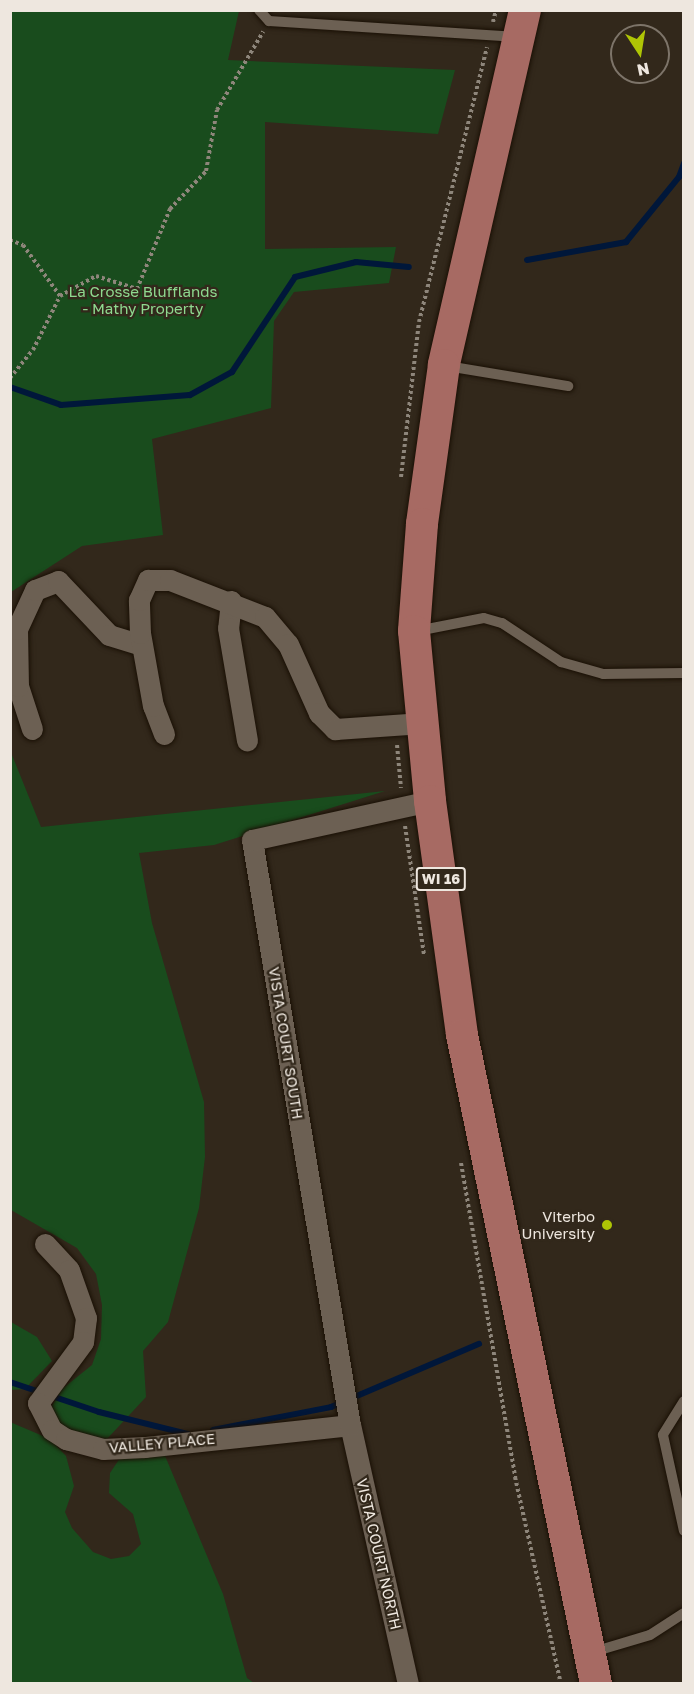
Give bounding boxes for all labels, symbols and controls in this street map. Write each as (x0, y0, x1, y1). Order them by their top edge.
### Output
north arrow (610, 24, 670, 84)
text: N (635, 59, 651, 81)
park label: La Crosse Blufflands - Mathy Property (69, 282, 217, 317)
road number: WI 16 (416, 868, 466, 890)
street label: VISTA COURT SOUTH (265, 966, 307, 1120)
place label: Viterbo University (521, 1207, 595, 1242)
marker: Viterbo University (600, 1218, 614, 1232)
street label: VALLEY PLACE (108, 1429, 216, 1457)
street label: VISTA COURT NORTH (353, 1477, 405, 1631)

